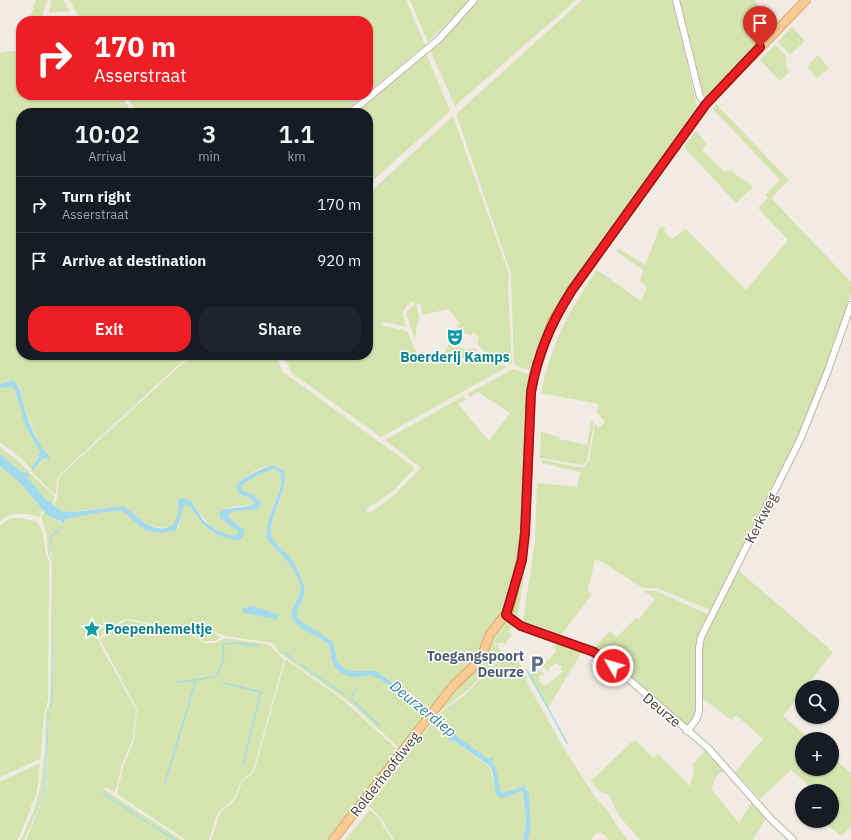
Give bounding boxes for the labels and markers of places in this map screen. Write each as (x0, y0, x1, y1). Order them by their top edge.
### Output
pin (743, 6, 777, 47)
theatre icon: Boerderij Kamps (445, 327, 465, 347)
place label: Boerderij Kamps (400, 348, 510, 366)
place icon: Poepenhemeltje (82, 619, 102, 639)
place label: Poepenhemeltje (105, 620, 213, 638)
place label: Toegangspoort Deurze (427, 647, 524, 681)
parking icon: Toegangspoort Deurze (527, 654, 547, 674)

